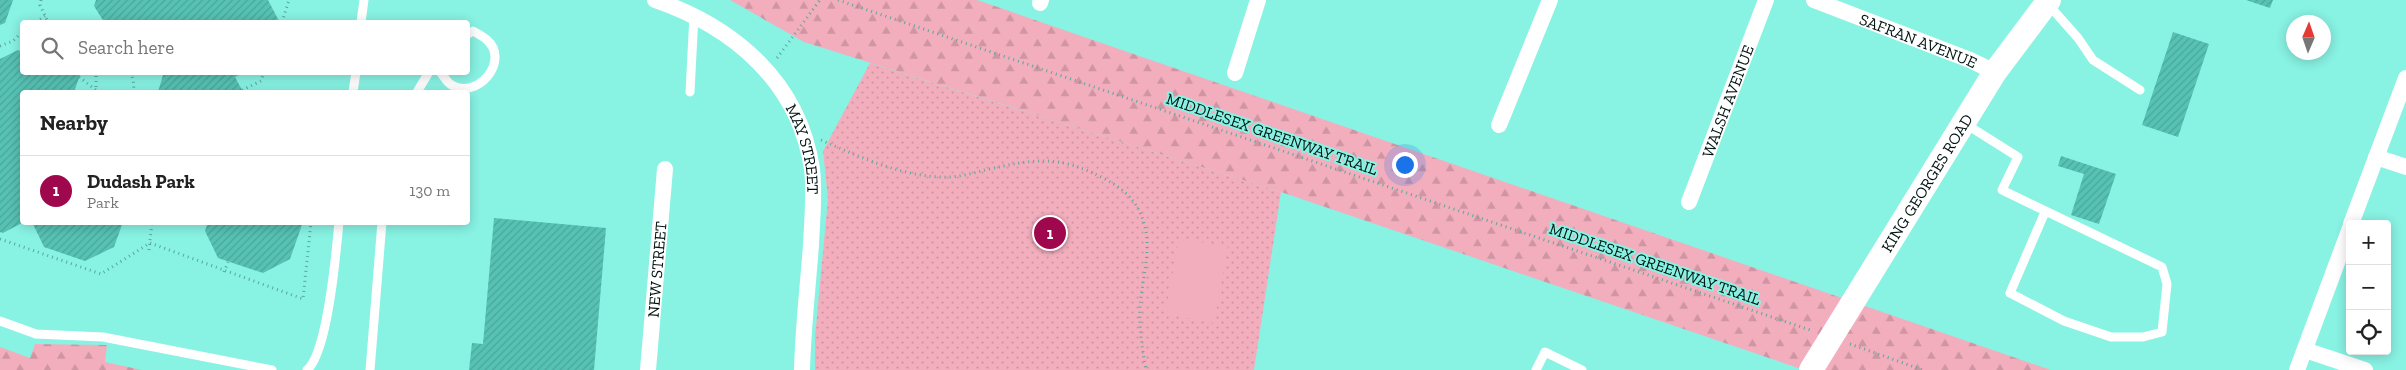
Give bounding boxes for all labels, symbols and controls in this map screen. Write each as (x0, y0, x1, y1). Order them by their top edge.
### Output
street label: SAFRAN AVENUE (1857, 9, 1981, 72)
north arrow (2286, 15, 2331, 60)
search box (20, 20, 470, 75)
icon: search (38, 34, 66, 62)
text: Search here (78, 36, 174, 59)
street label: WALSH AVENUE (1697, 42, 1757, 160)
street label: MIDDLESEX GREENWAY TRAIL (1164, 89, 1381, 179)
street label: MAY STREET (782, 101, 823, 195)
text: Nearby (40, 110, 108, 135)
street label: KING GEORGES ROAD (1877, 110, 1976, 255)
your location (1392, 152, 1418, 178)
text: Dudash Park (87, 170, 195, 193)
text: 1 (53, 181, 59, 200)
text: 130 m (409, 181, 450, 200)
text: Park (87, 193, 119, 212)
pin: 1 (1034, 214, 1066, 252)
street label: MIDDLESEX GREENWAY TRAIL (1547, 219, 1764, 309)
street label: NEW STREET (643, 220, 670, 318)
map controls (2346, 220, 2391, 355)
button: + (2346, 220, 2391, 265)
button: − (2346, 265, 2391, 310)
button: locate (2346, 310, 2391, 355)

